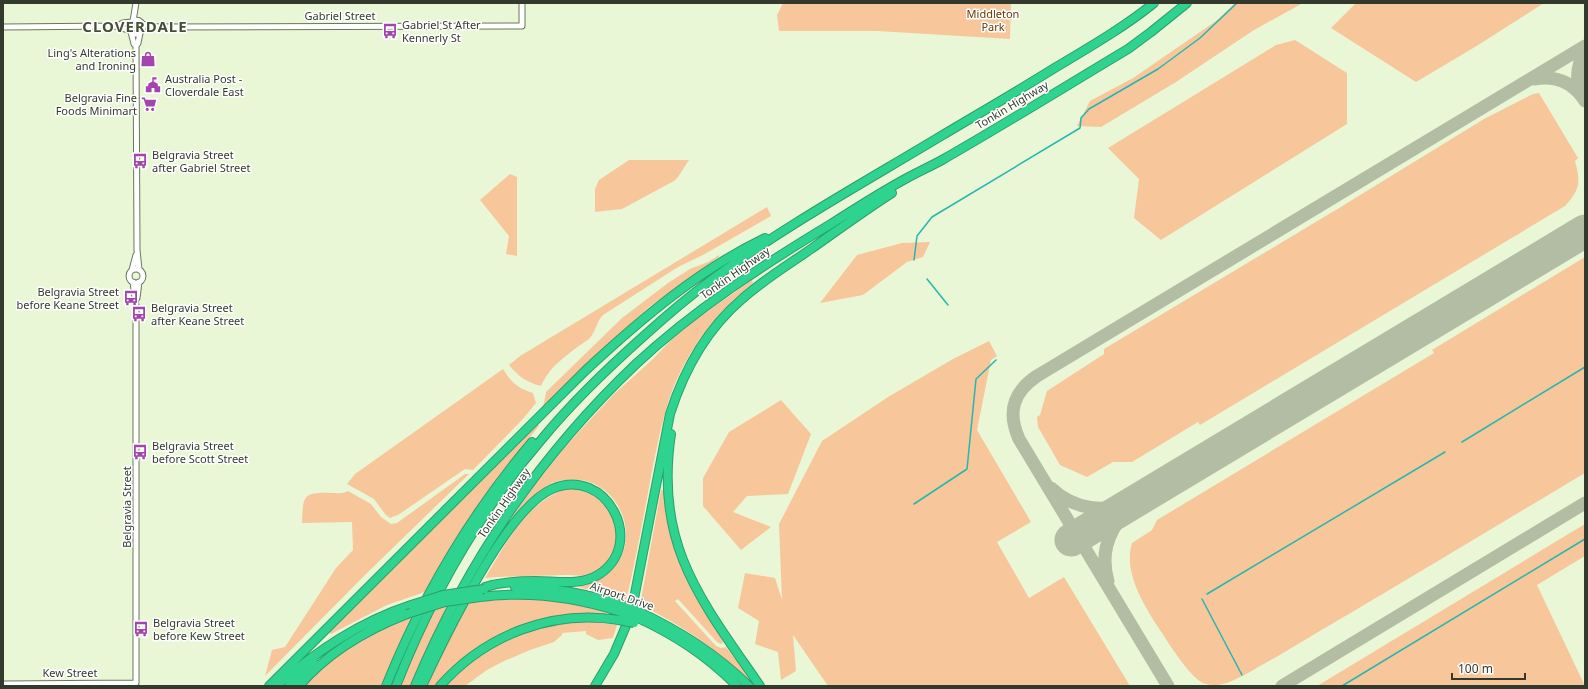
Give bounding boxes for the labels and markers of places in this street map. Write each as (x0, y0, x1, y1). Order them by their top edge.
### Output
place label: Gabriel St After Kennerly St (402, 17, 481, 45)
bus stop icon: Gabriel St After Kennerly St (381, 22, 399, 40)
place label: Ling's Alterations and Ironing (47, 45, 136, 73)
shop icon: Ling's Alterations and Ironing (139, 50, 157, 68)
place label: Australia Post - Cloverdale East (165, 71, 244, 99)
public building icon: Australia Post - Cloverdale East (144, 76, 162, 94)
place label: Belgravia Fine Foods Minimart (56, 90, 137, 118)
supermarket icon: Belgravia Fine Foods Minimart (140, 95, 158, 113)
place label: Belgravia Street after Gabriel Street (152, 147, 251, 175)
bus stop icon: Belgravia Street after Gabriel Street (131, 152, 149, 170)
place label: Belgravia Street before Keane Street (16, 284, 119, 312)
bus stop icon: Belgravia Street before Keane Street (122, 289, 140, 307)
place label: Belgravia Street after Keane Street (151, 300, 244, 328)
bus stop icon: Belgravia Street after Keane Street (130, 305, 148, 323)
place label: Belgravia Street before Scott Street (152, 438, 248, 466)
bus stop icon: Belgravia Street before Scott Street (131, 443, 149, 461)
place label: Belgravia Street before Kew Street (153, 615, 245, 643)
bus stop icon: Belgravia Street before Kew Street (132, 620, 150, 638)

